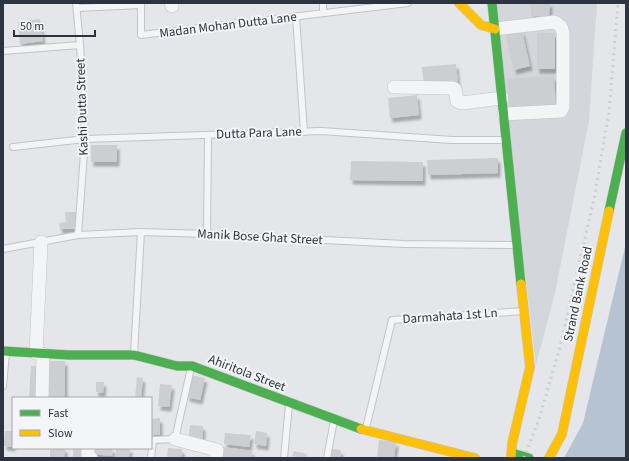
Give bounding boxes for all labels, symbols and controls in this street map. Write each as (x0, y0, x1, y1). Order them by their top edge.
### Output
street label: Madan Mohan Dutta Lane (158, 8, 298, 42)
scale bar (14, 12, 95, 38)
text: 50 m (20, 18, 44, 35)
street label: Kashi Dutta Street (71, 57, 93, 156)
street label: Dutta Para Lane (216, 123, 302, 143)
street label: Manik Bose Ghat Street (197, 225, 324, 249)
street label: Strand Bank Road (559, 245, 597, 343)
street label: Darmahata 1st Ln (402, 304, 498, 328)
street label: Ahiritola Street (206, 350, 289, 396)
legend (12, 397, 152, 449)
text: Fast (48, 405, 68, 422)
text: Slow (48, 425, 73, 442)

